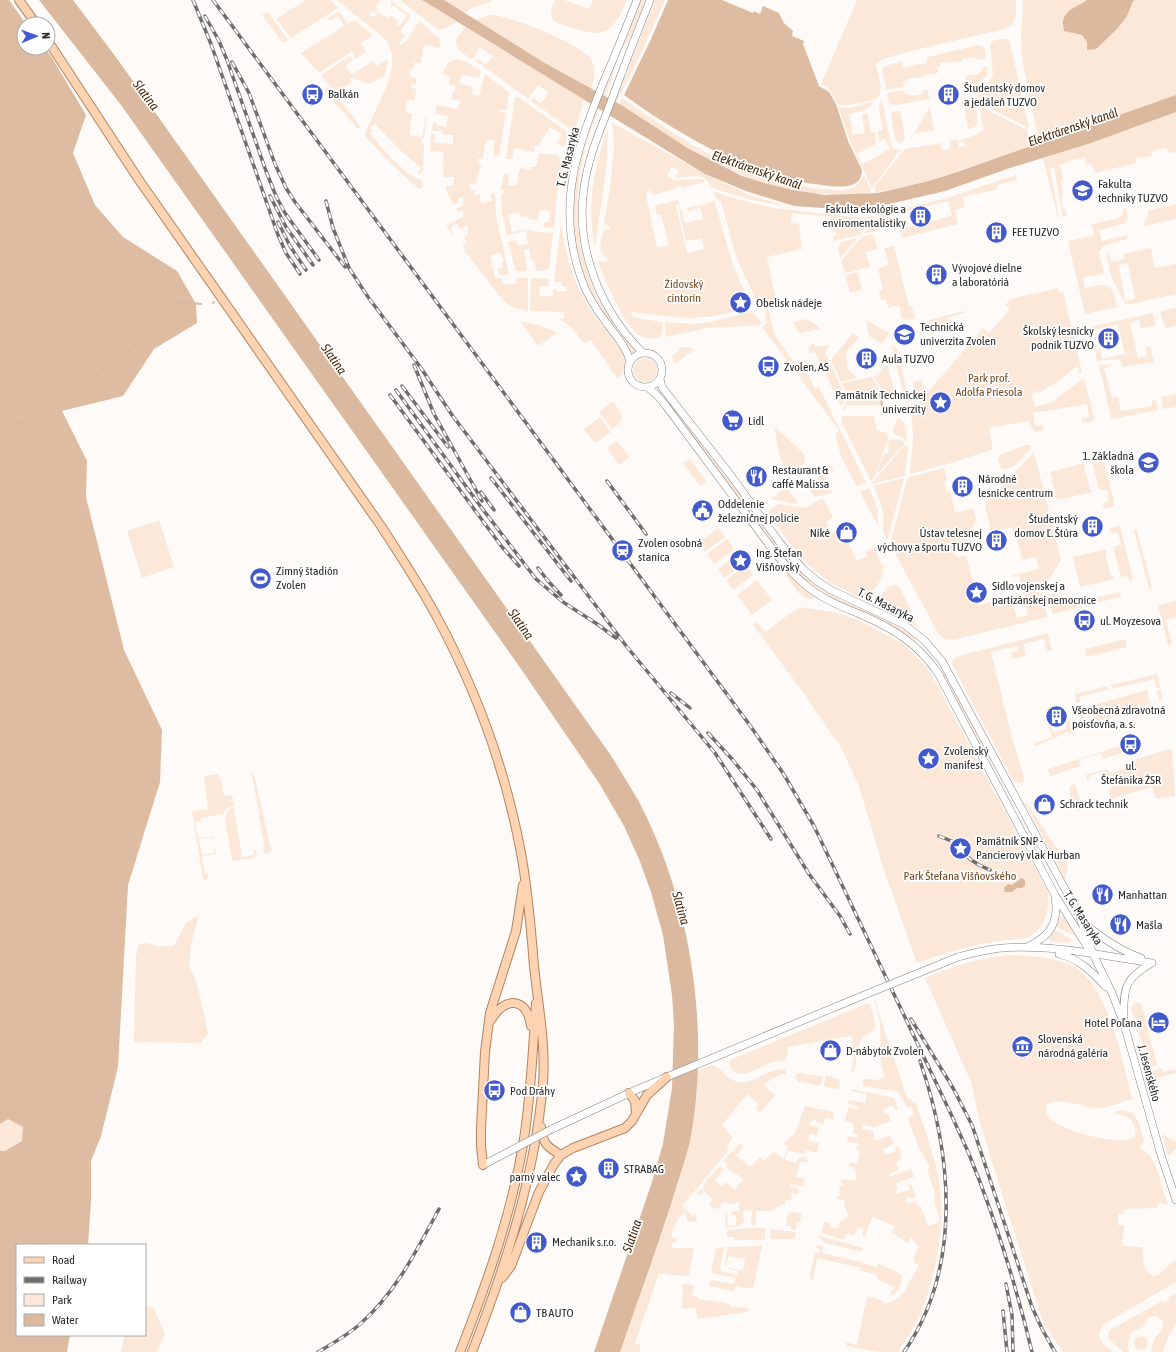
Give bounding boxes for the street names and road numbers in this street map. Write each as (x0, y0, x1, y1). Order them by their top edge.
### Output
street label: T. G. Masaryka (554, 126, 582, 188)
street label: T. G. Masaryka (855, 585, 917, 625)
street label: T. G. Masaryka (1060, 888, 1106, 948)
street label: J. Jesenského (1135, 1043, 1163, 1103)

